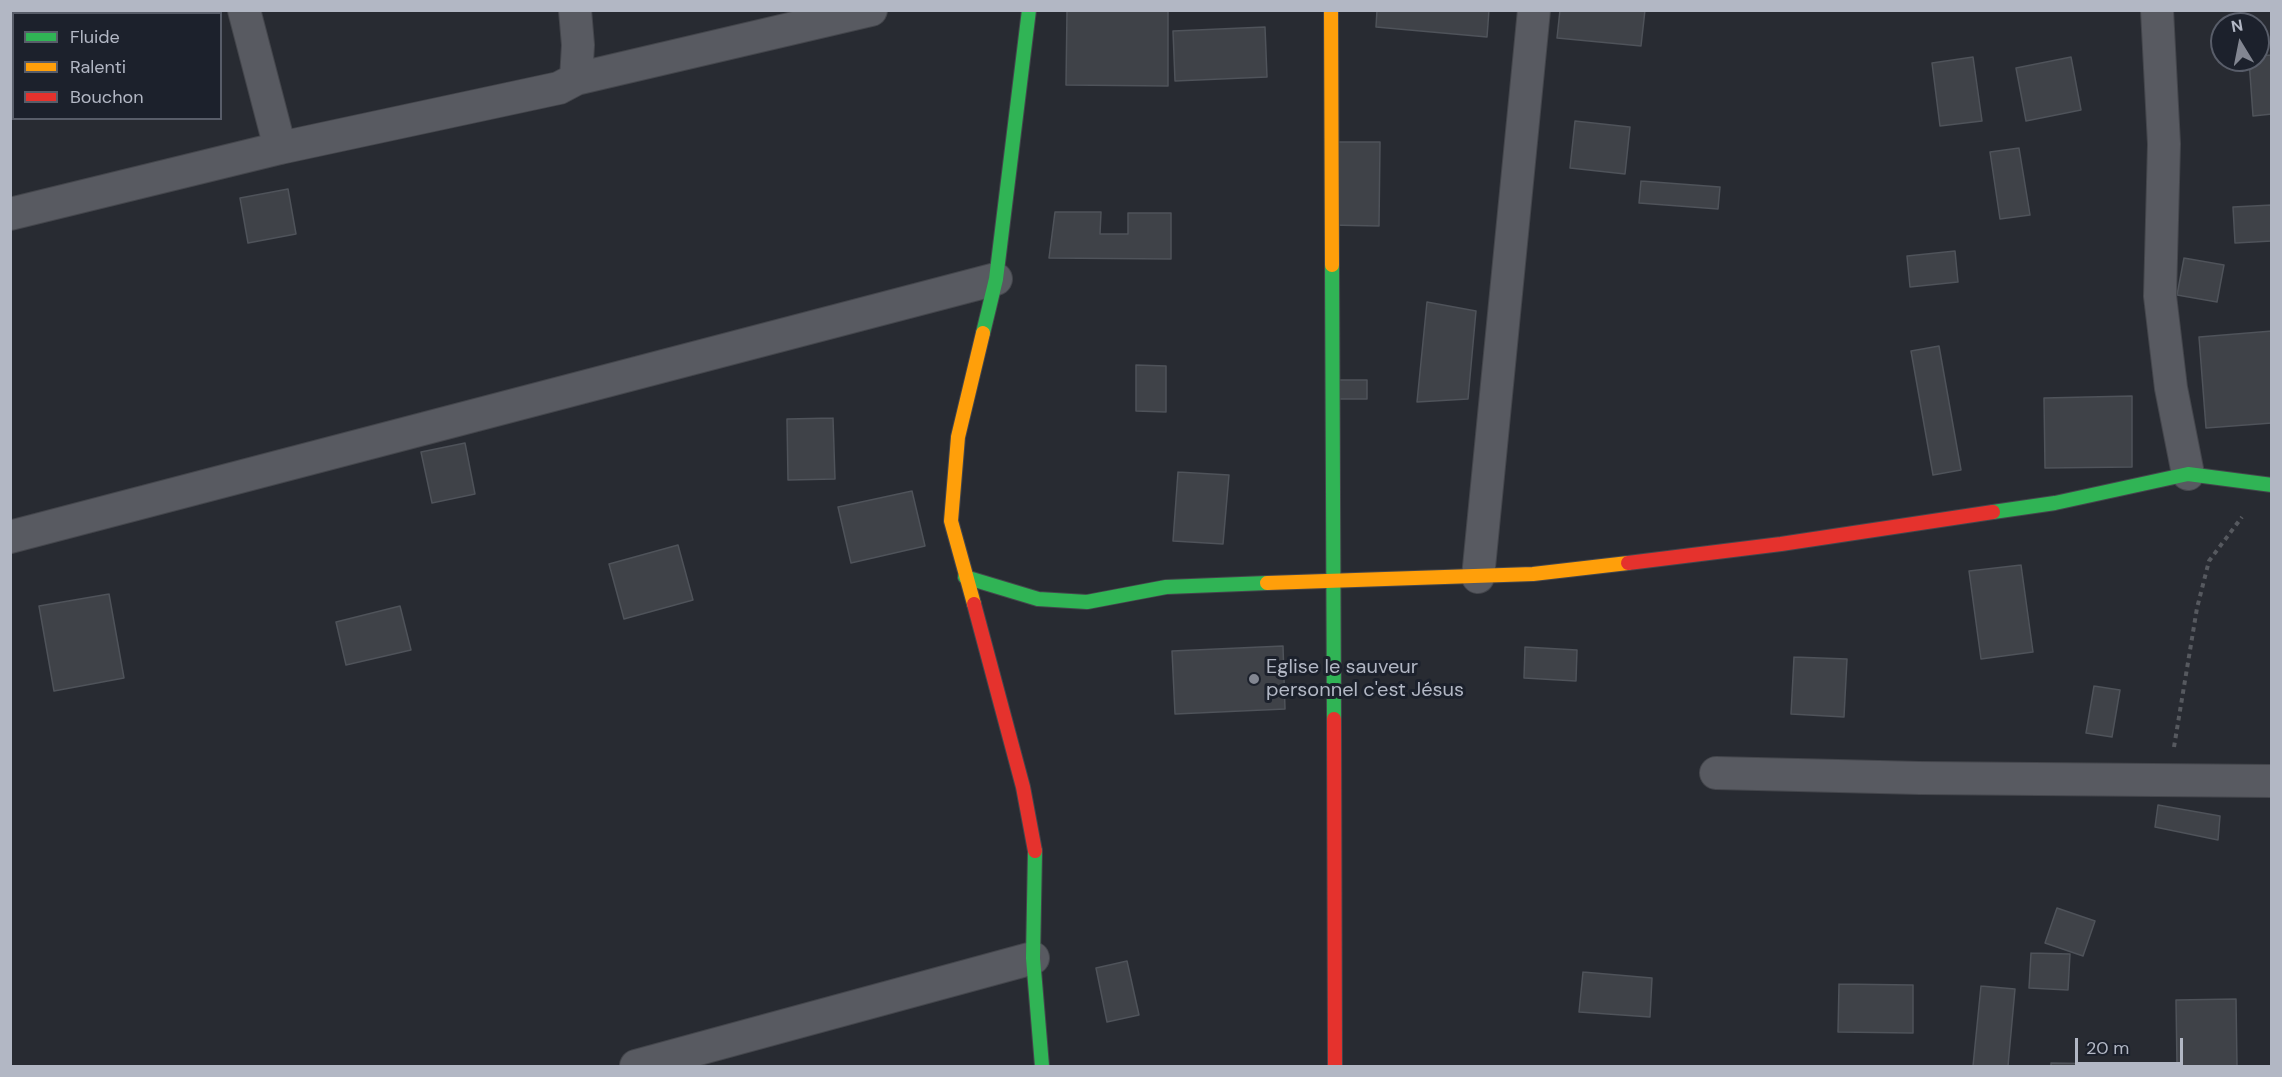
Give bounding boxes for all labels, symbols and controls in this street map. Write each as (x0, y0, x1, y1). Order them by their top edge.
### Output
legend (12, 12, 222, 120)
north arrow (2210, 12, 2270, 72)
text: N (2230, 14, 2245, 37)
text: Fluide (70, 25, 120, 49)
text: Ralenti (70, 55, 126, 79)
text: Bouchon (70, 85, 144, 109)
place label: Eglise le sauveur personnel c'est Jésus (1266, 656, 1464, 703)
marker: Eglise le sauveur personnel c'est Jésus (1247, 672, 1261, 686)
scale bar (2078, 1026, 2186, 1064)
text: 20 m (2086, 1036, 2129, 1060)

